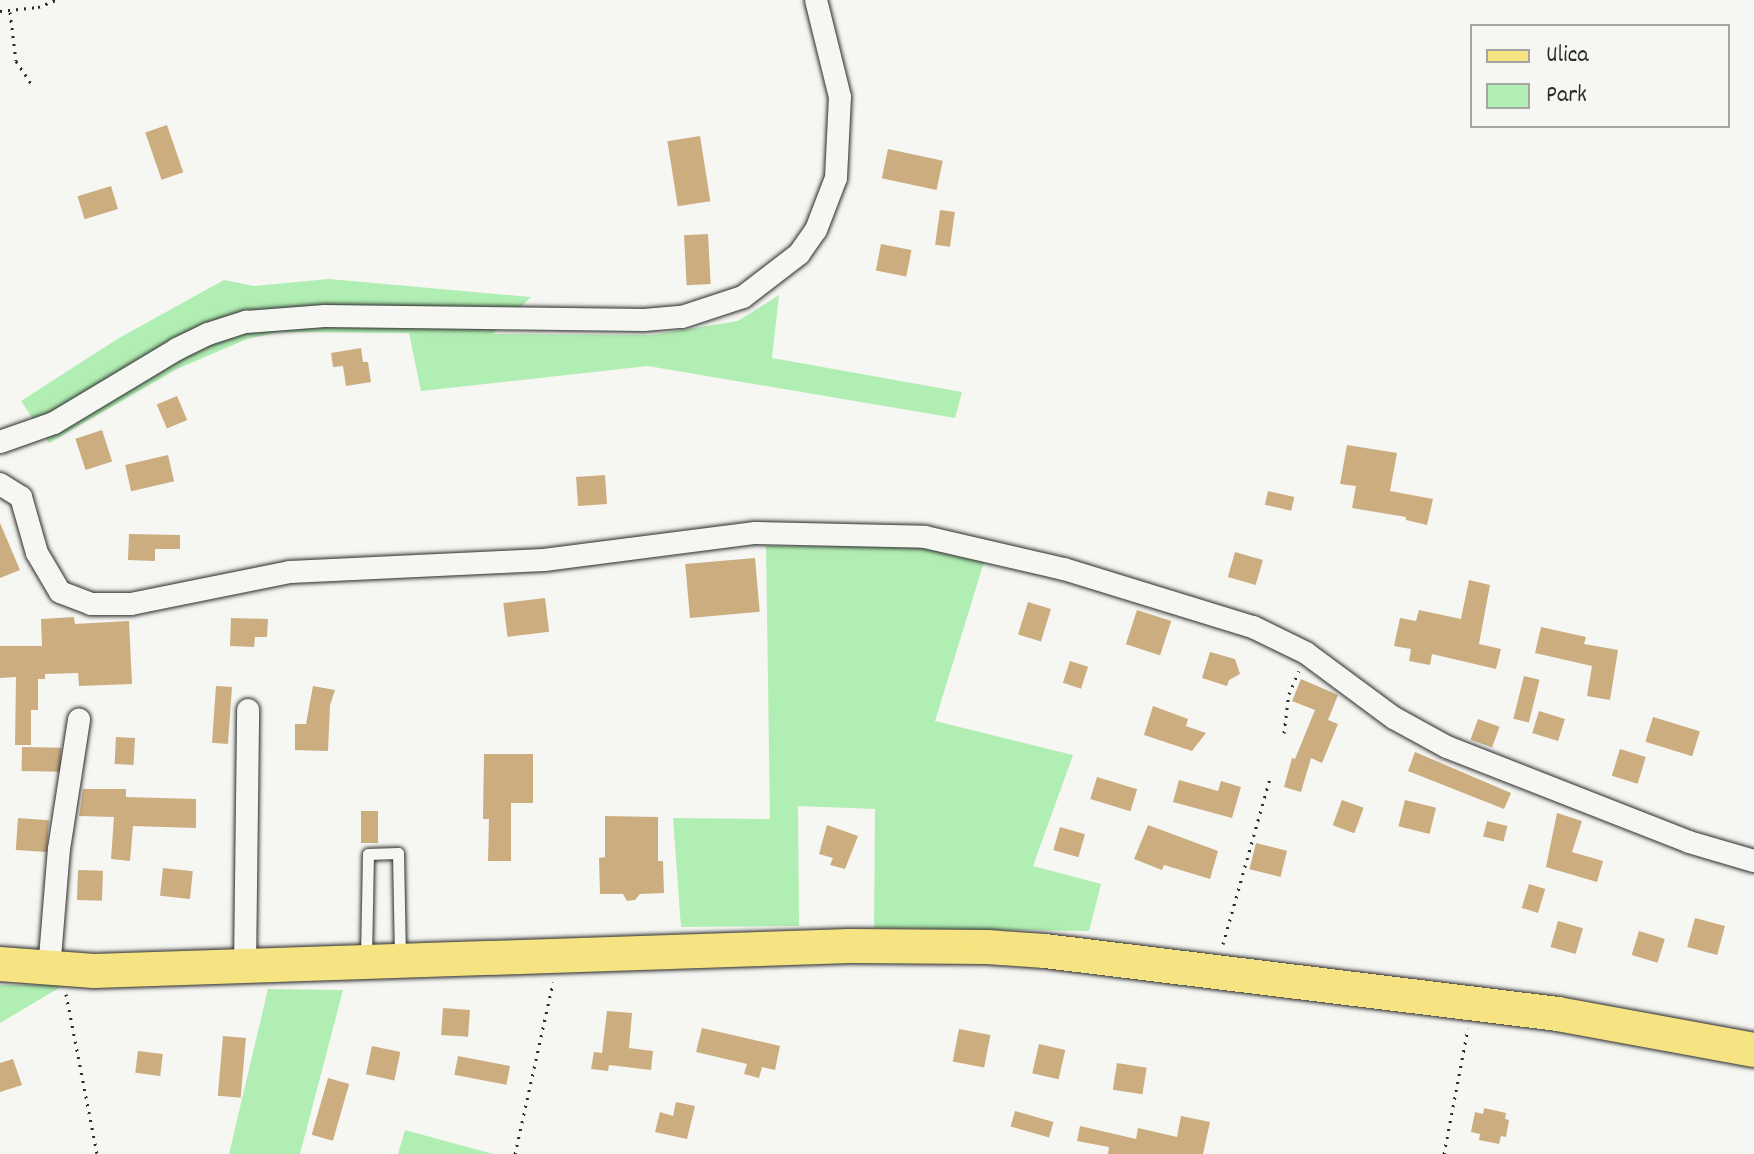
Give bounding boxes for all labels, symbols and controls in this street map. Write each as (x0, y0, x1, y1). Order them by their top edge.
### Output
legend (1470, 24, 1730, 128)
text: Ulica (1546, 39, 1589, 73)
text: Park (1546, 79, 1587, 113)

